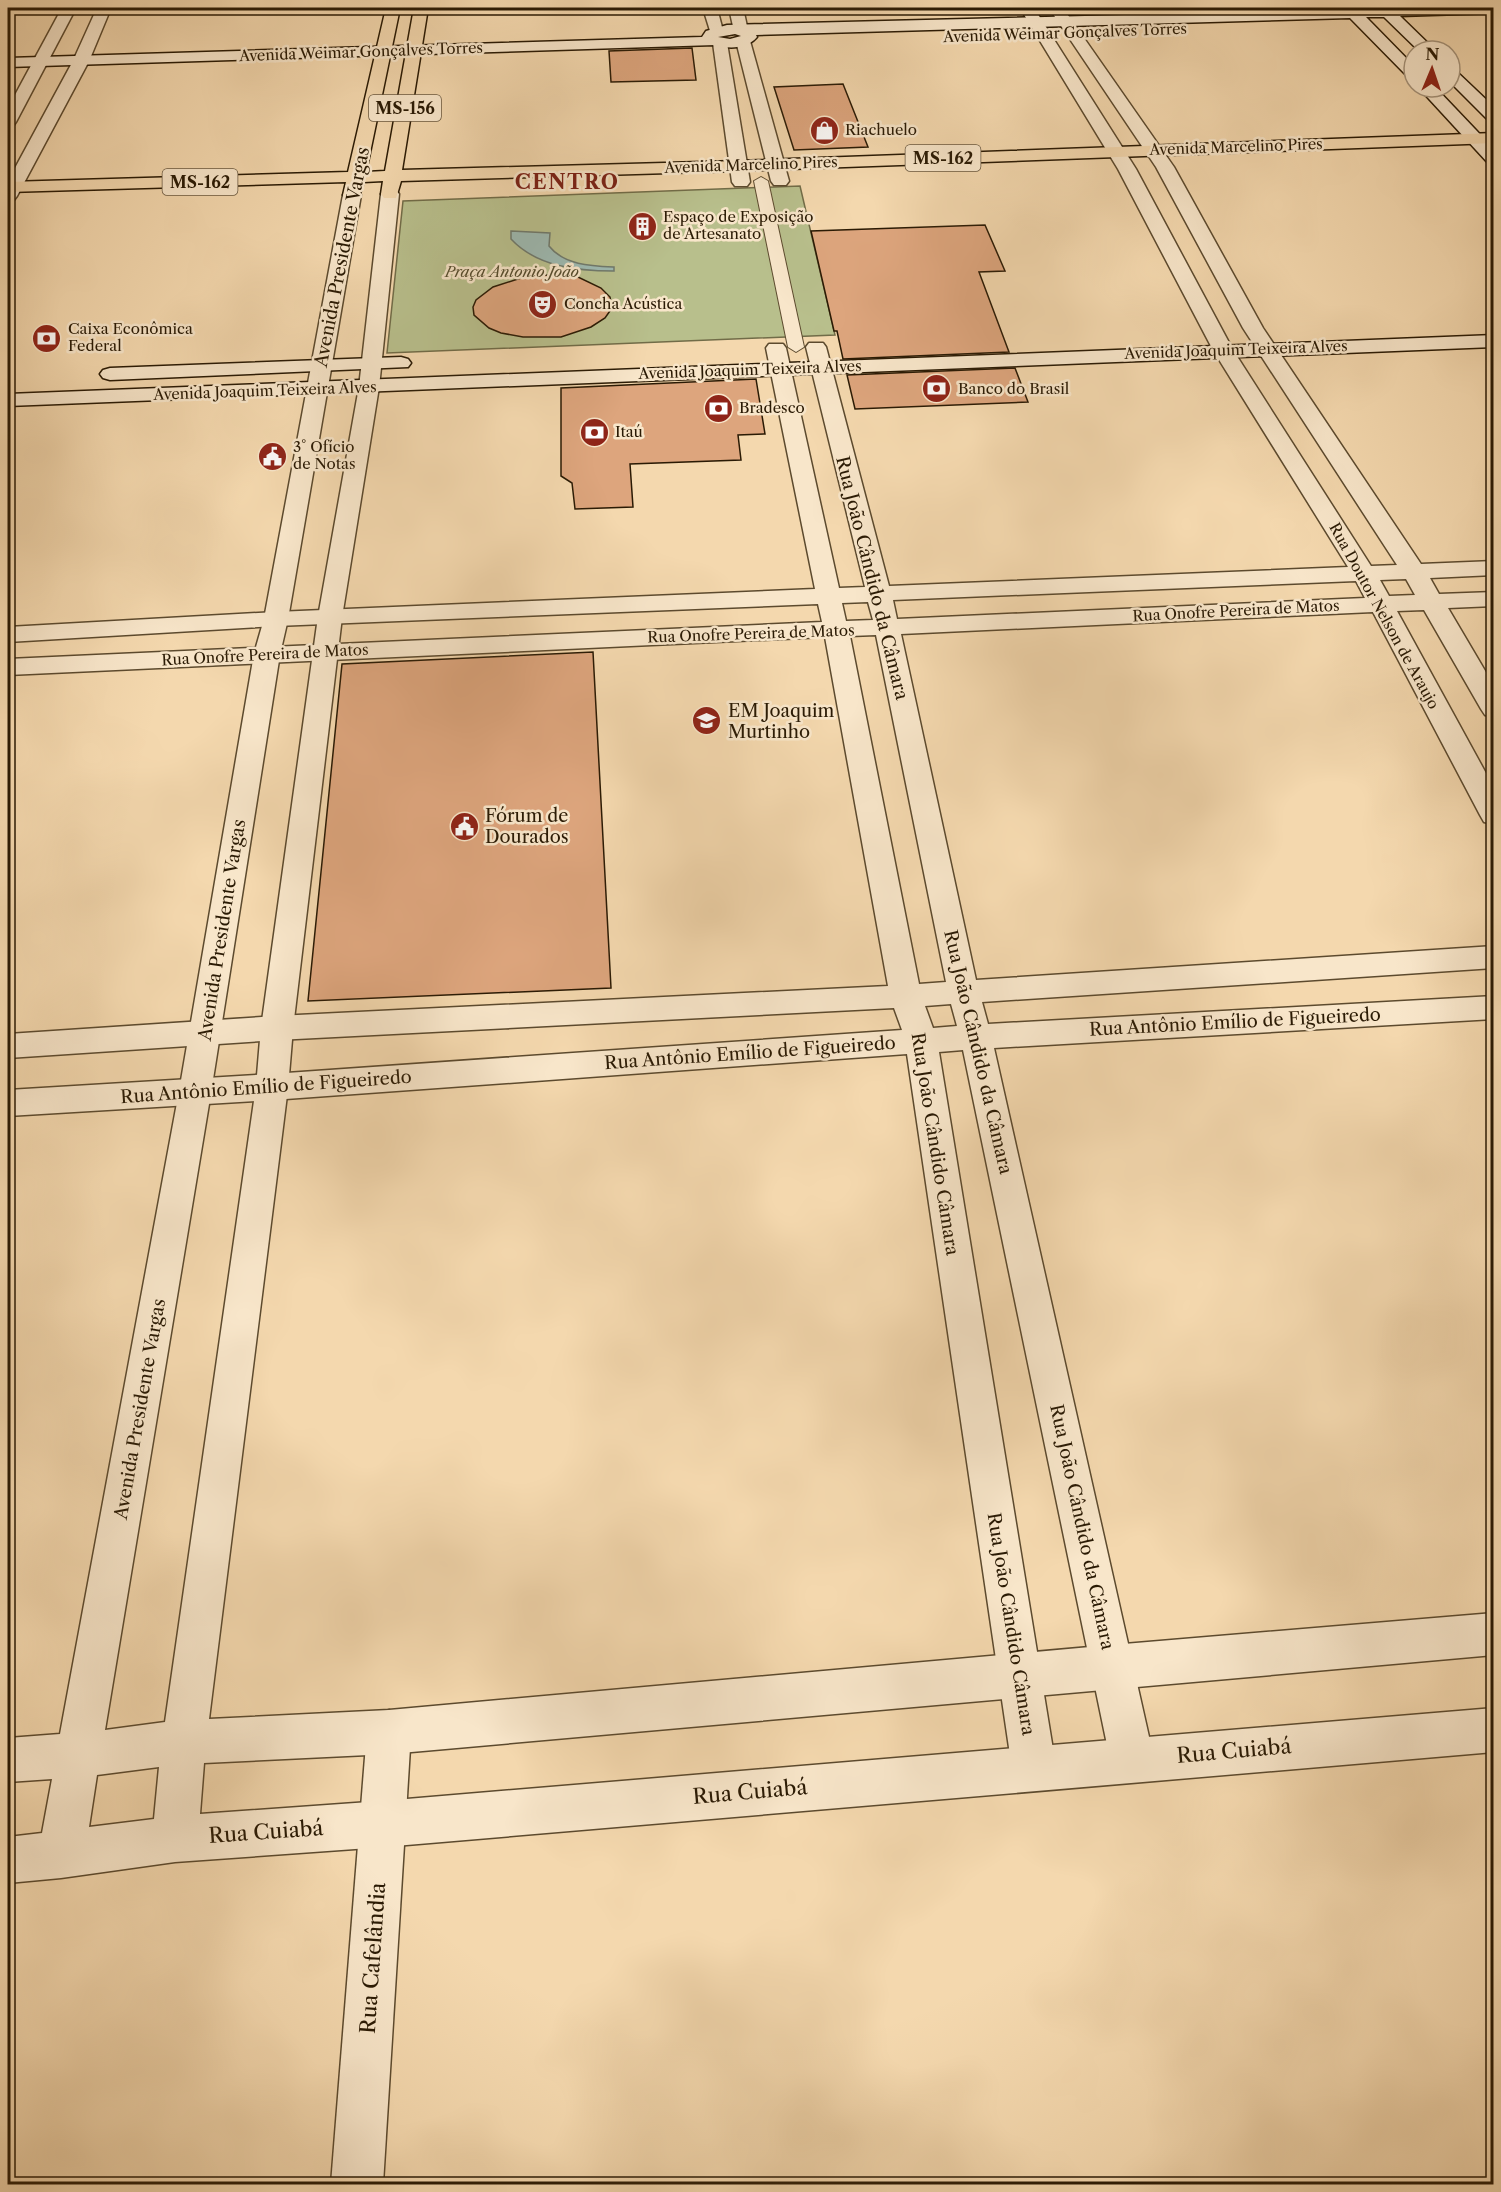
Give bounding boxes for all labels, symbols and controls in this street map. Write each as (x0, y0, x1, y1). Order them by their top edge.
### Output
street label: Avenida Weimar Gonçalves Torres (942, 19, 1187, 46)
street label: Avenida Weimar Gonçalves Torres (238, 38, 483, 65)
north arrow (1402, 39, 1462, 99)
text: N (1425, 44, 1440, 64)
road number: MS-156 (369, 95, 441, 121)
shop icon: Riachuelo (808, 114, 840, 146)
place label: Riachuelo (845, 120, 917, 139)
street label: Avenida Marcelino Pires (1148, 134, 1323, 159)
street label: Avenida Presidente Vargas (310, 145, 374, 370)
road number: MS-162 (906, 145, 980, 171)
street label: Avenida Marcelino Pires (663, 152, 838, 177)
road number: MS-162 (162, 169, 238, 195)
district label: CENTRO (515, 170, 619, 194)
place label: Espaço de Exposição de Artesanato (663, 207, 814, 243)
building icon: Espaço de Exposição de Artesanato (626, 210, 658, 242)
park label: Praça Antonio João (444, 262, 579, 281)
theatre icon: Concha Acústica (527, 288, 559, 320)
place label: Concha Acústica (564, 294, 682, 313)
place label: Caixa Econômica Federal (68, 319, 193, 355)
bank icon: Caixa Econômica Federal (31, 322, 63, 354)
street label: Avenida Joaquim Teixeira Alves (1123, 336, 1348, 363)
street label: Avenida Joaquim Teixeira Alves (637, 356, 862, 383)
bank icon: Banco do Brasil (921, 373, 953, 405)
street label: Avenida Joaquim Teixeira Alves (152, 377, 377, 404)
place label: Banco do Brasil (958, 379, 1070, 398)
bank icon: Bradesco (702, 392, 734, 424)
place label: Bradesco (739, 398, 805, 417)
bank icon: Itaú (578, 416, 610, 448)
place label: Itaú (615, 422, 643, 441)
place label: 3° Ofício de Notas (293, 437, 355, 473)
public building icon: 3° Ofício de Notas (256, 440, 288, 472)
street label: Rua João Cândido da Câmara (831, 454, 913, 703)
street label: Rua Doutor Nelson de Araujo (1325, 519, 1444, 712)
street label: Rua Onofre Pereira de Matos (1132, 596, 1340, 625)
street label: Rua Onofre Pereira de Matos (647, 620, 855, 647)
street label: Rua Onofre Pereira de Matos (161, 640, 369, 669)
place label: EM Joaquim Murtinho (728, 700, 834, 743)
school or university icon: EM Joaquim Murtinho (691, 705, 723, 737)
place label: Fórum de Dourados (485, 805, 569, 848)
public building icon: Fórum de Dourados (448, 810, 480, 842)
street label: Avenida Presidente Vargas (193, 818, 250, 1043)
street label: Rua João Cândido da Câmara (939, 928, 1017, 1177)
street label: Rua Antônio Emílio de Figueiredo (1089, 1003, 1381, 1041)
street label: Rua João Cândido Câmara (907, 1031, 964, 1257)
street label: Rua Antônio Emílio de Figueiredo (604, 1032, 896, 1074)
street label: Rua Antônio Emílio de Figueiredo (120, 1066, 412, 1108)
street label: Avenida Presidente Vargas (110, 1297, 170, 1522)
street label: Rua João Cândido da Câmara (1045, 1402, 1119, 1652)
street label: Rua João Cândido Câmara (983, 1511, 1040, 1737)
street label: Rua Cuiabá (1176, 1733, 1293, 1768)
street label: Rua Cuiabá (692, 1774, 809, 1809)
street label: Rua Cuiabá (208, 1815, 325, 1848)
street label: Rua Cafelândia (355, 1881, 390, 2035)

